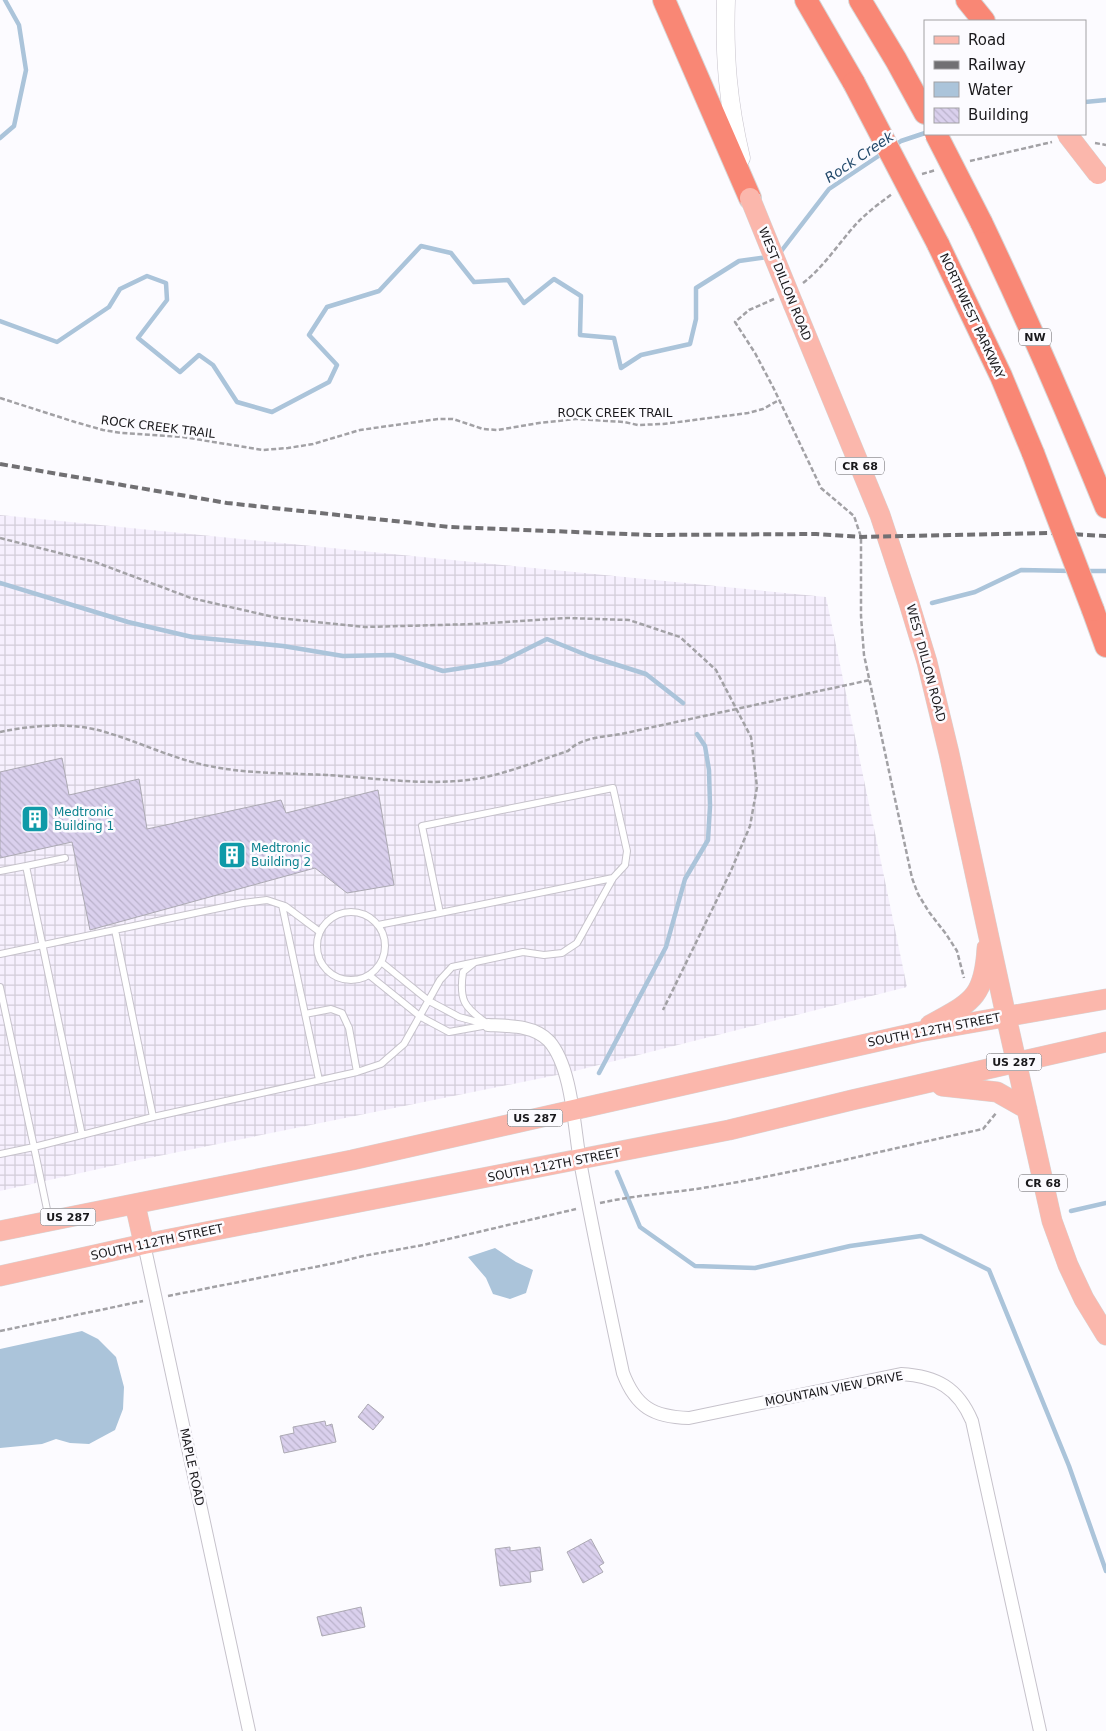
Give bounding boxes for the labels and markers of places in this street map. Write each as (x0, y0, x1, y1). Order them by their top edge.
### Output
building icon: Medtronic Building 1 (20, 804, 50, 834)
place label: Medtronic Building 1 (54, 805, 114, 833)
building icon: Medtronic Building 2 (217, 840, 247, 870)
place label: Medtronic Building 2 (251, 841, 311, 869)

